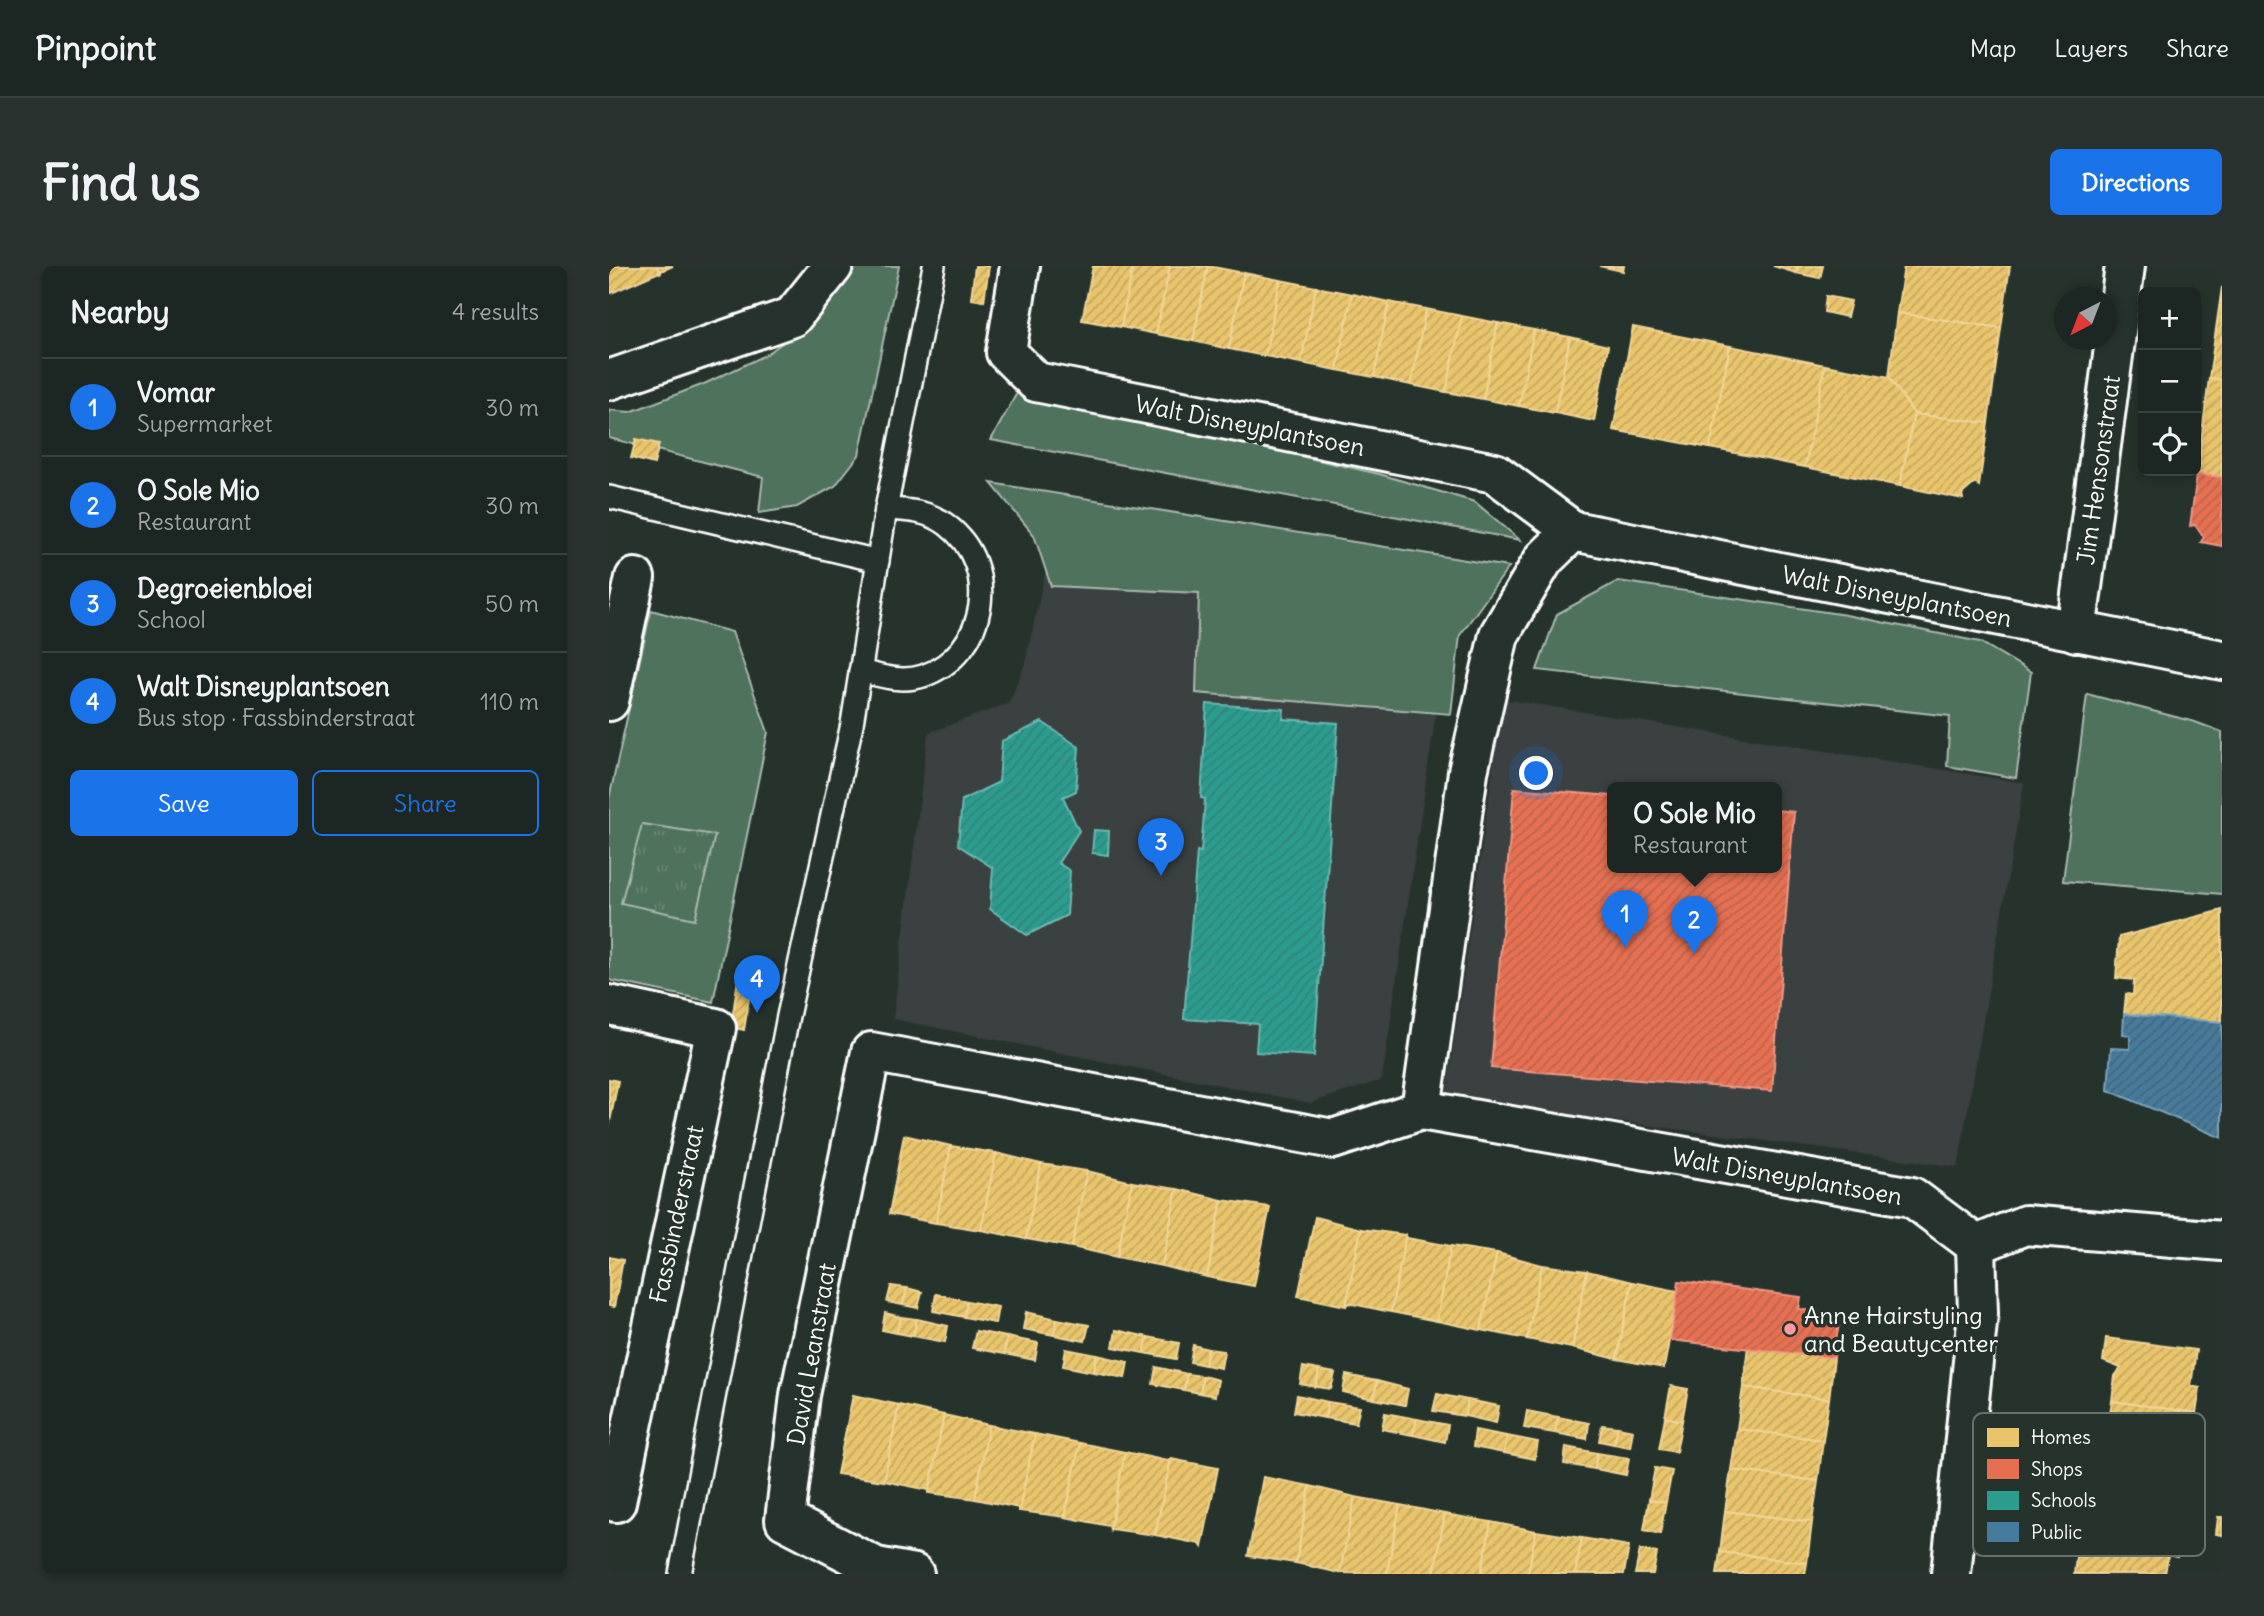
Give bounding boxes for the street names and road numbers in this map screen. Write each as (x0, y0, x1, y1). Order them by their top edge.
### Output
street label: Jim Hensonstraat (2070, 373, 2126, 567)
street label: Walt Disneyplantsoen (1133, 388, 1368, 462)
street label: Walt Disneyplantsoen (1780, 559, 2015, 633)
street label: Fassbinderstraat (642, 1122, 710, 1306)
street label: Walt Disneyplantsoen (1669, 1141, 1905, 1211)
street label: David Leanstraat (780, 1261, 842, 1447)

